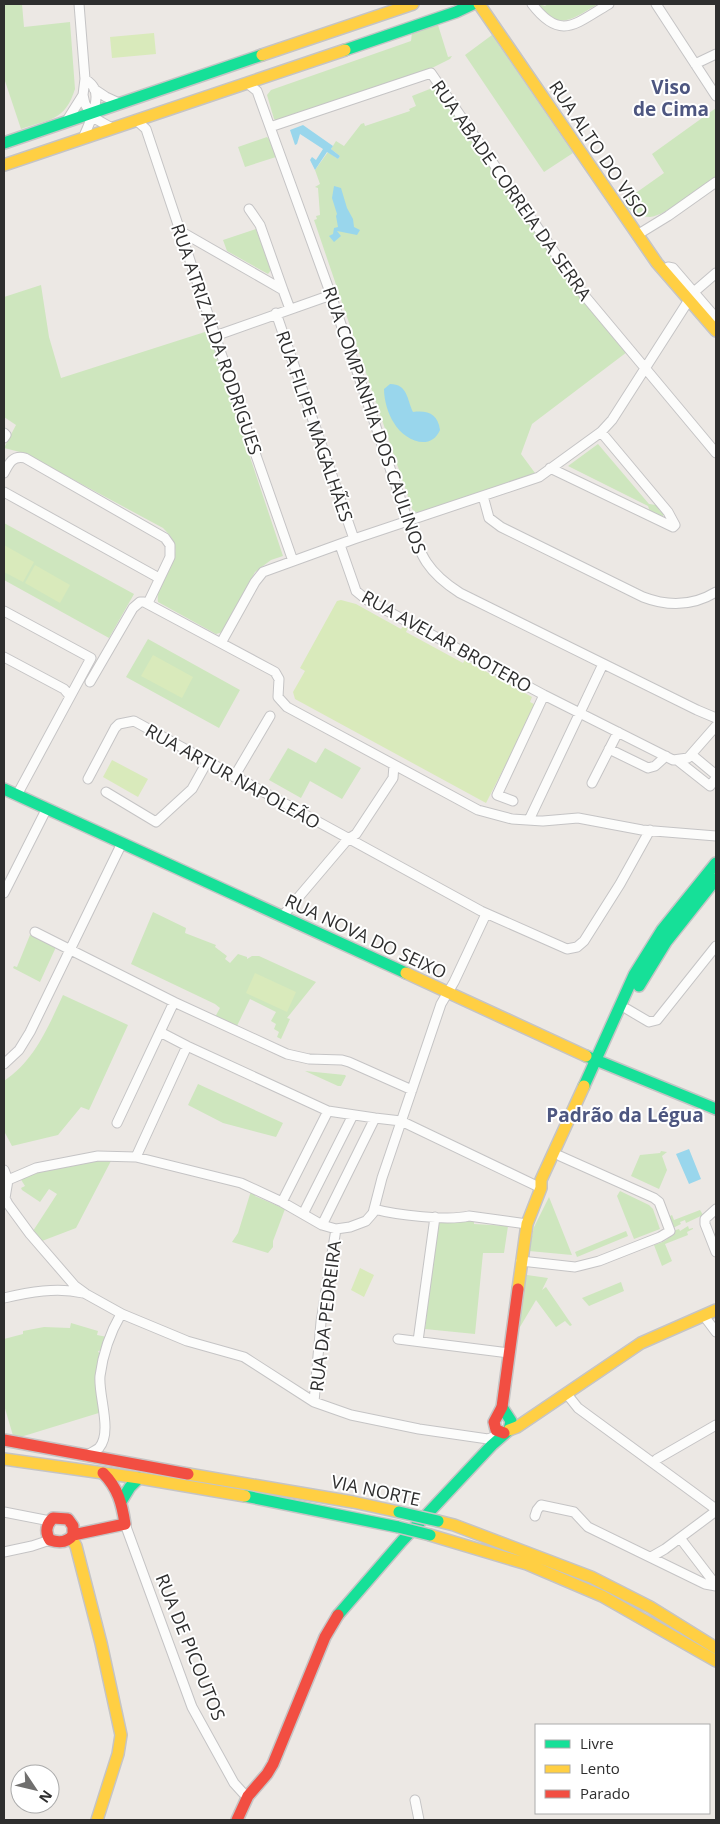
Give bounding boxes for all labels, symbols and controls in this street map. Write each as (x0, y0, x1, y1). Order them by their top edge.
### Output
district label: Viso de Cima (633, 74, 709, 122)
street label: RUA ABADE CORREIA DA SERRA (427, 75, 598, 305)
street label: RUA ALTO DO VISO (544, 76, 654, 222)
street label: RUA ATRIZ ALDA RODRIGUES (166, 220, 268, 458)
street label: RUA COMPANHIA DOS CAULINOS (318, 283, 432, 557)
street label: RUA FILIPE MAGALHÃES (271, 327, 359, 525)
street label: RUA AVELAR BROTERO (358, 584, 536, 698)
street label: RUA ARTUR NAPOLEÃO (141, 718, 325, 834)
street label: RUA NOVA DO SEIXO (281, 888, 451, 984)
district label: Padrão da Légua (546, 1102, 704, 1128)
street label: RUA DA PEDREIRA (304, 1239, 346, 1393)
street label: VIA NORTE (329, 1469, 423, 1511)
street label: RUA DE PICOUTOS (151, 1570, 231, 1724)
legend (535, 1724, 710, 1814)
text: Livre (580, 1733, 614, 1753)
text: Lento (580, 1758, 620, 1778)
north arrow (10, 1764, 60, 1814)
text: Parado (580, 1783, 630, 1803)
text: N (35, 1787, 57, 1807)

